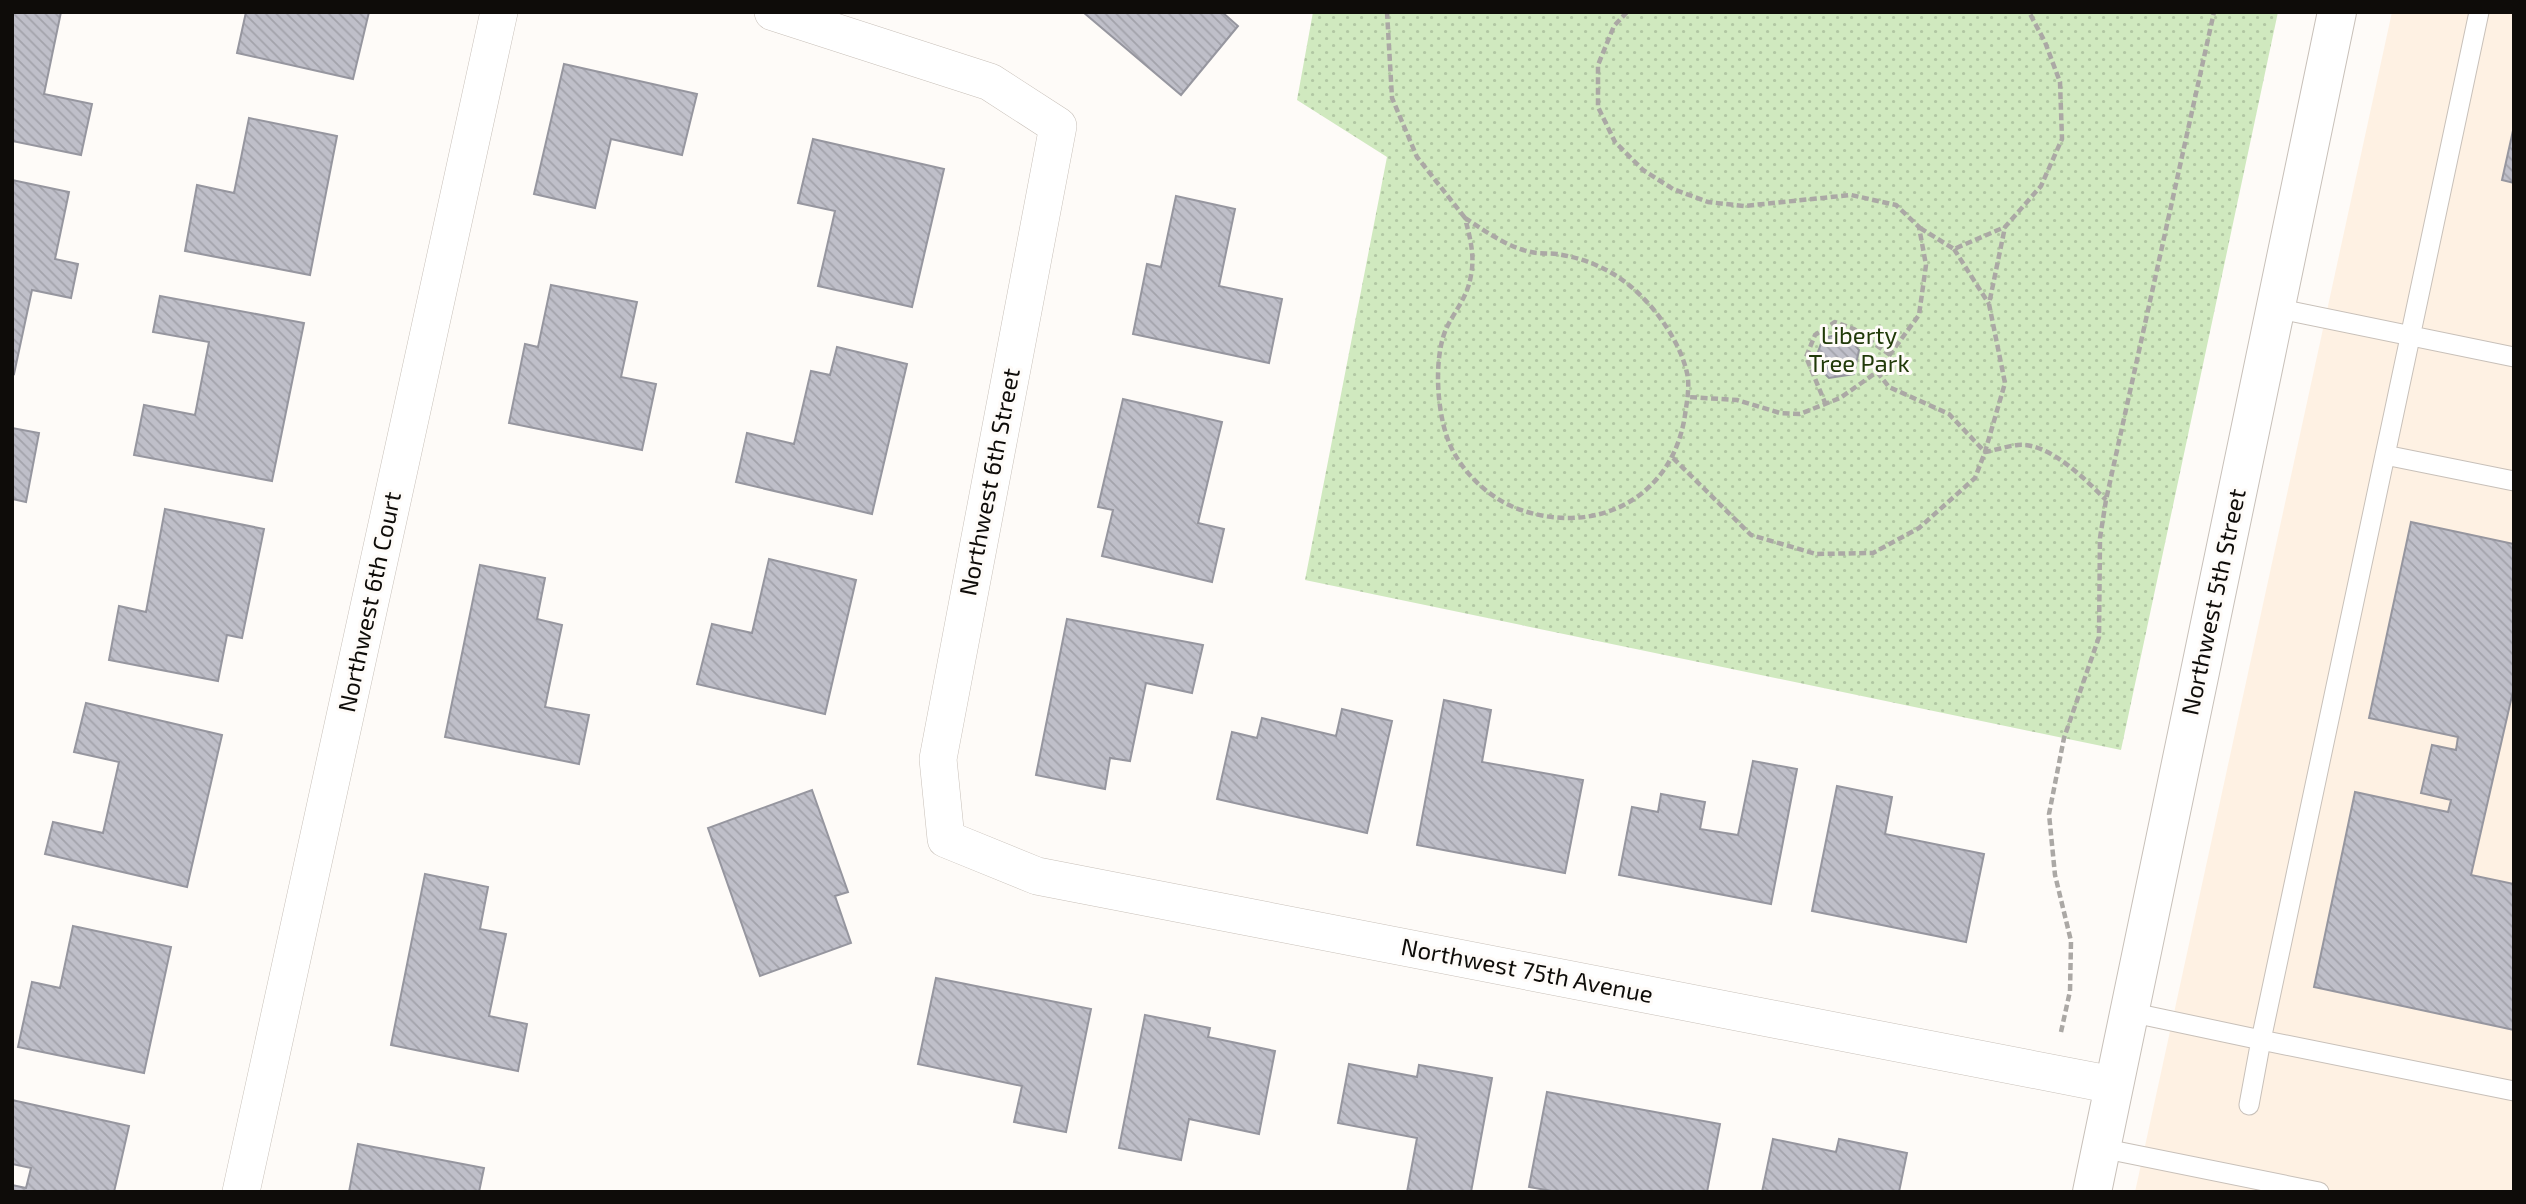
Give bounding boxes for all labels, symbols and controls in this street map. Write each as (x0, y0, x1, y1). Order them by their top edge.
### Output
park label: Liberty Tree Park (1808, 320, 1910, 377)
street label: Northwest 6th Street (952, 365, 1025, 598)
street label: Northwest 5th Street (2174, 486, 2251, 717)
street label: Northwest 6th Court (331, 489, 406, 714)
street label: Northwest 75th Avenue (1399, 931, 1656, 1008)

